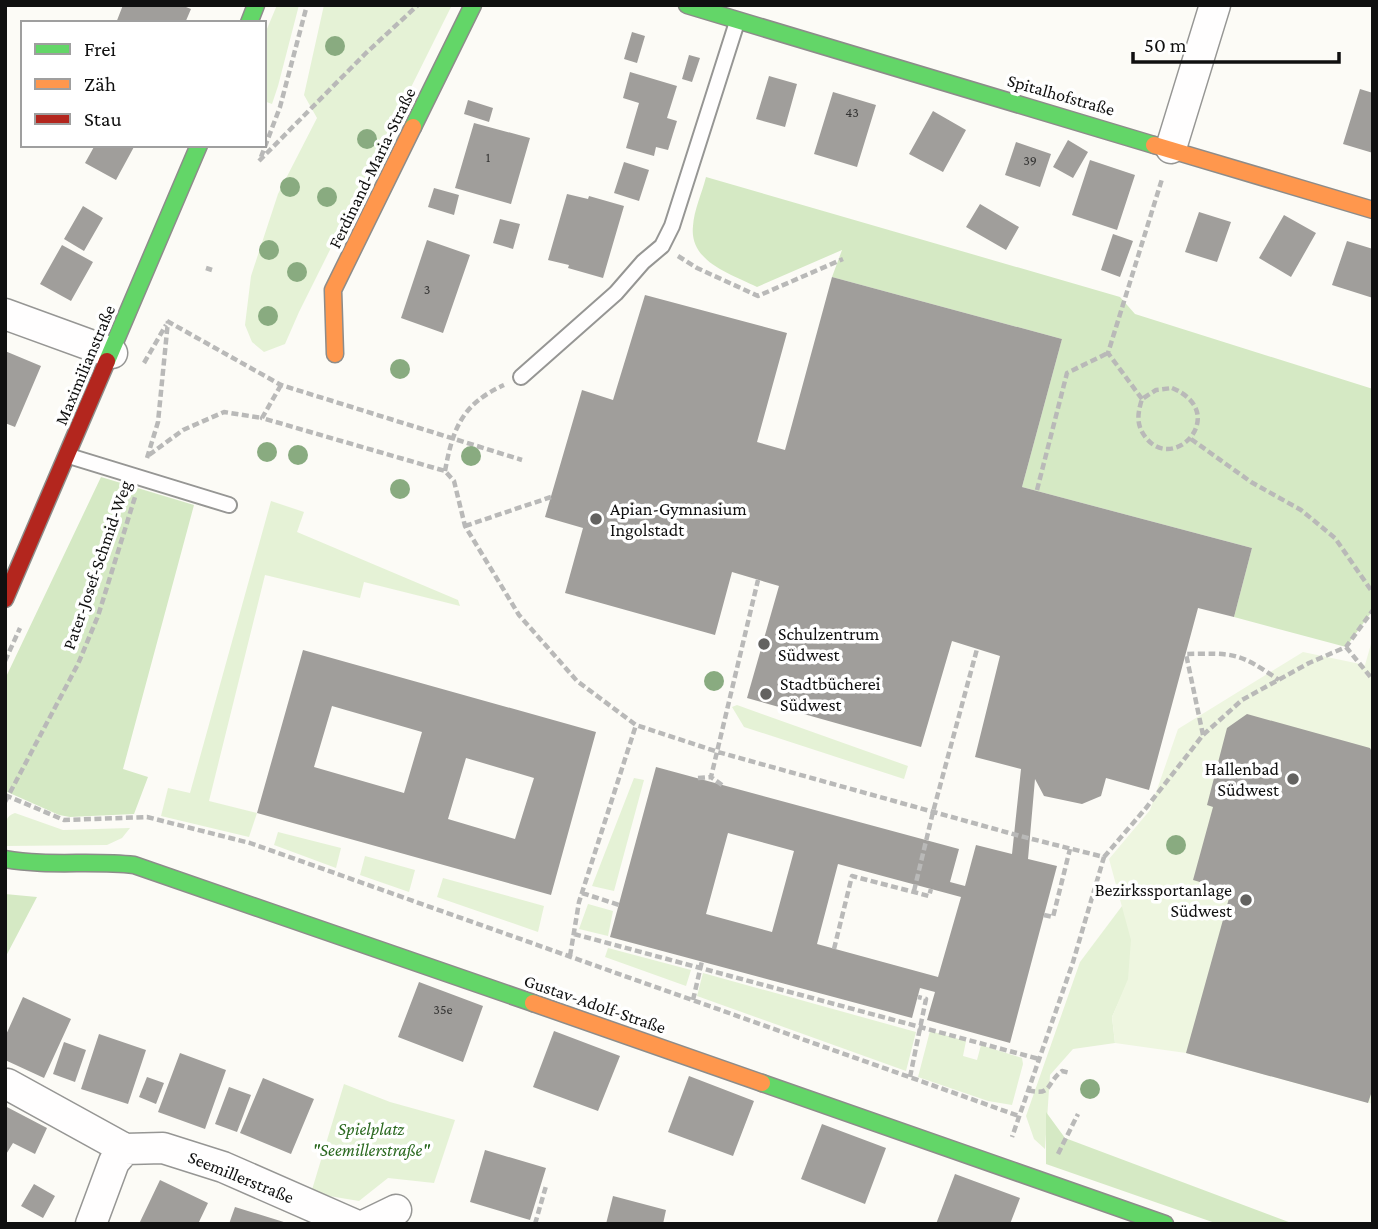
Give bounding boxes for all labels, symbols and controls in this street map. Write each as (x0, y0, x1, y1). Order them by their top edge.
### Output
legend (21, 21, 266, 147)
scale bar (1133, 21, 1340, 65)
text: 50 m (1144, 33, 1187, 57)
text: Frei (84, 37, 116, 61)
street label: Spitalhofstraße (1005, 70, 1117, 120)
text: Zäh (84, 72, 116, 96)
street label: Ferdinand-Maria-Straße (324, 84, 420, 252)
house number: 43 (845, 104, 859, 120)
text: Stau (84, 107, 122, 131)
house number: 1 (486, 149, 491, 165)
house number: 39 (1023, 152, 1037, 168)
house number: 3 (424, 281, 430, 297)
street label: Maximilianstraße (51, 302, 119, 428)
street label: Pater-Josef-Schmid-Weg (59, 477, 135, 652)
place label: Apian-Gymnasium Ingolstadt (610, 499, 747, 540)
marker: Apian-Gymnasium Ingolstadt (588, 511, 604, 527)
place label: Schulzentrum Südwest (778, 624, 880, 665)
marker: Schulzentrum Südwest (756, 636, 772, 652)
place label: Stadtbücherei Südwest (780, 674, 881, 715)
marker: Stadtbücherei Südwest (758, 686, 774, 702)
place label: Hallenbad Südwest (1205, 759, 1280, 800)
marker: Hallenbad Südwest (1285, 771, 1301, 787)
place label: Bezirkssportanlage Südwest (1095, 880, 1233, 921)
marker: Bezirkssportanlage Südwest (1238, 892, 1254, 908)
street label: Gustav-Adolf-Straße (521, 970, 669, 1038)
house number: 35e (433, 1001, 453, 1017)
park label: Spielplatz "Seemillerstraße" (312, 1119, 430, 1160)
street label: Seemillerstraße (185, 1147, 297, 1207)

